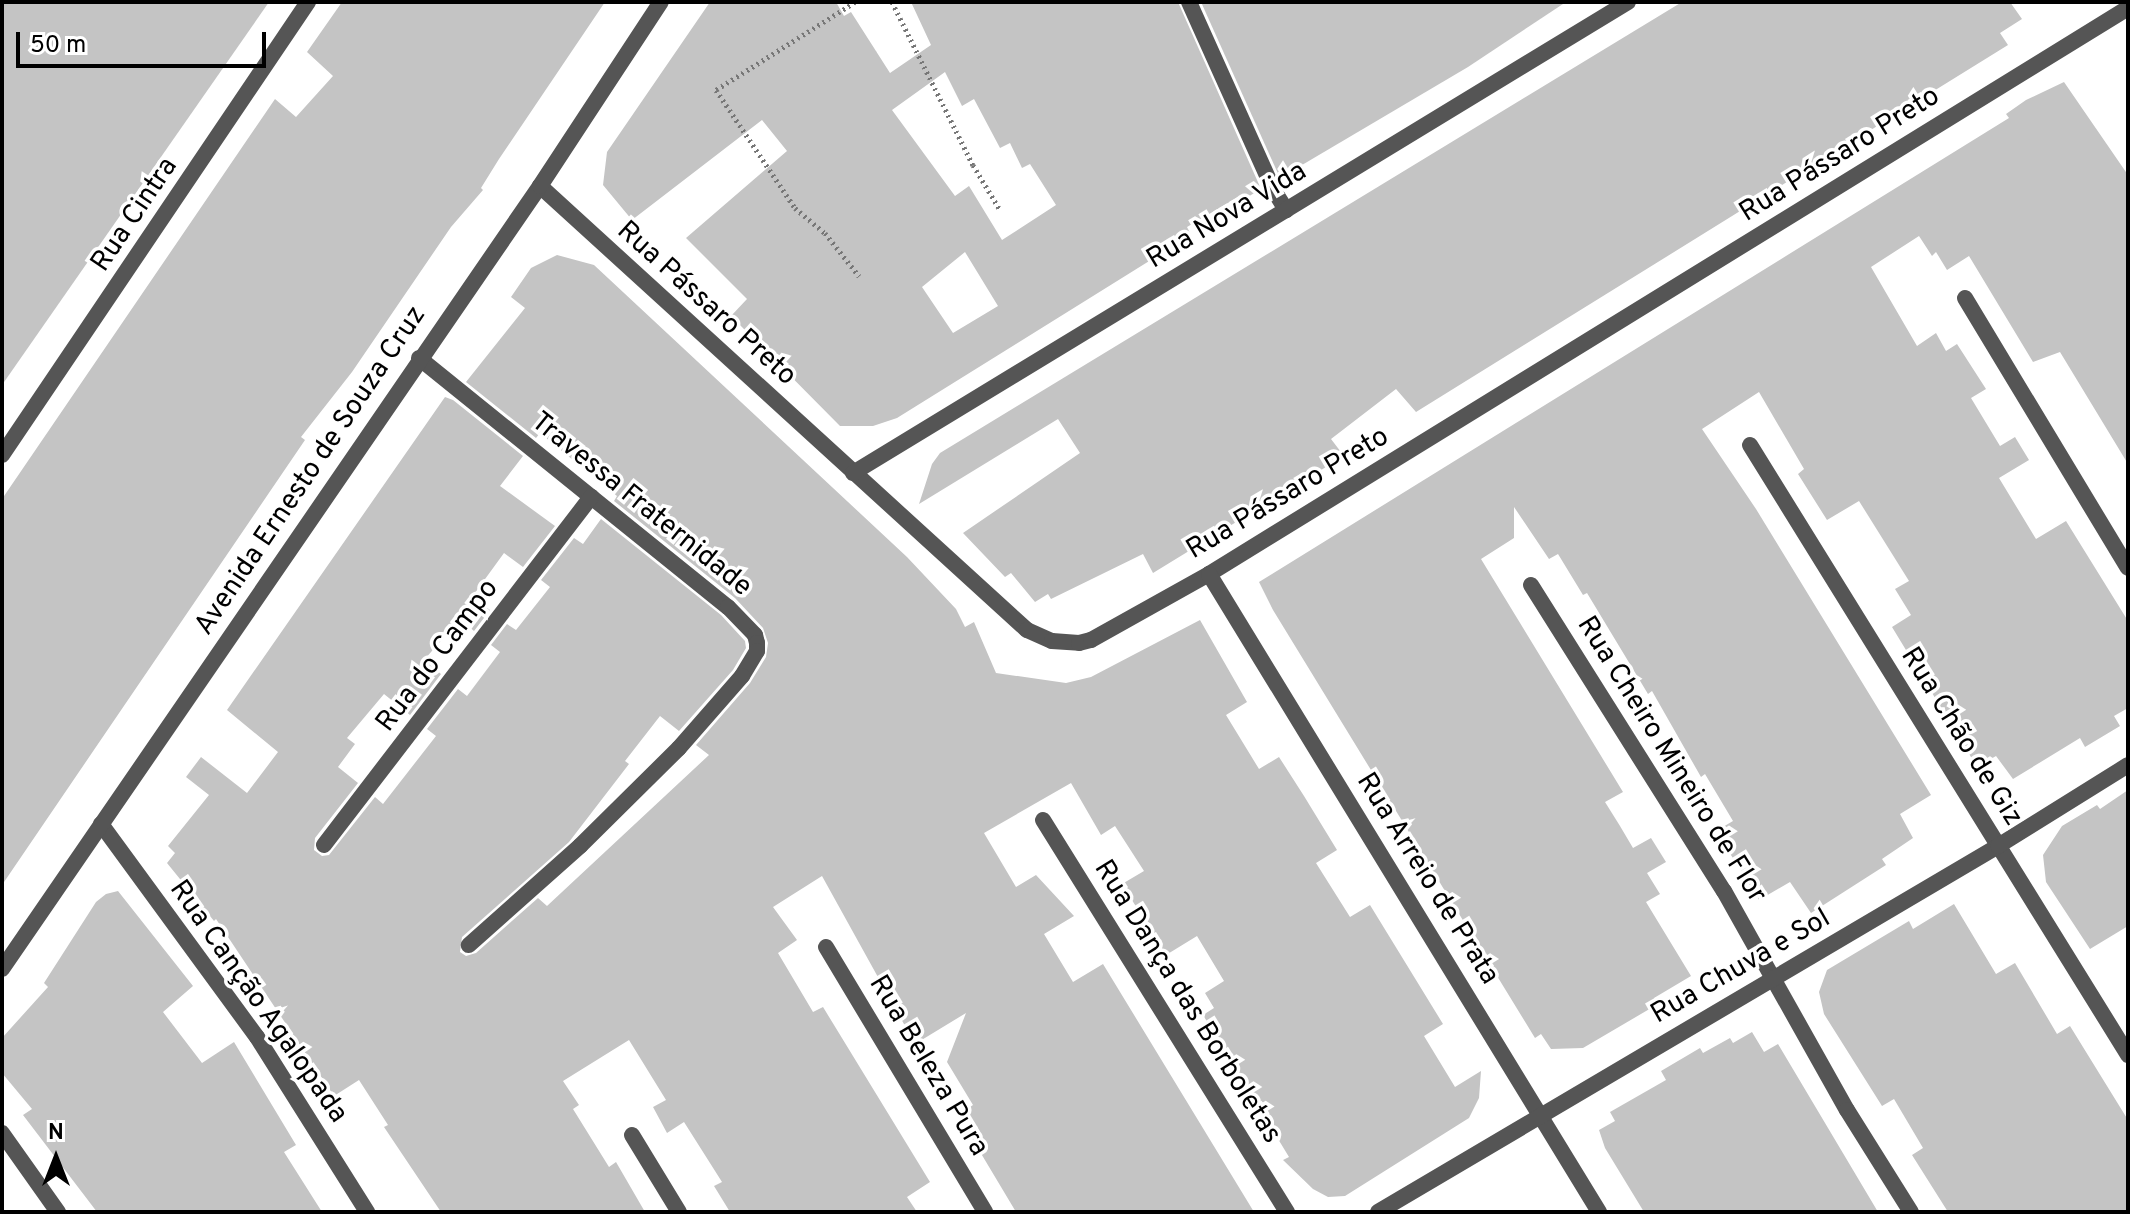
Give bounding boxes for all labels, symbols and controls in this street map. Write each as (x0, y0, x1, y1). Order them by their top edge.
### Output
scale bar (20, 16, 270, 66)
text: 50 m (30, 31, 86, 61)
street label: Rua Pássaro Preto (1734, 80, 1946, 230)
street label: Rua Cintra (85, 151, 185, 279)
street label: Rua Nova Vida (1140, 155, 1314, 277)
street label: Rua Pássaro Preto (609, 215, 803, 393)
street label: Avenida Ernesto de Souza Cruz (188, 300, 434, 642)
street label: Travessa Fraternidade (524, 406, 758, 604)
street label: Rua Pássaro Preto (1181, 420, 1395, 568)
street label: Rua do Campo (370, 573, 506, 739)
street label: Rua Cheiro Mineiro de Flor (1569, 611, 1773, 909)
street label: Rua Chão de Giz (1893, 642, 2029, 832)
street label: Rua Arreio de Prata (1348, 766, 1506, 992)
street label: Rua Dança das Borboletas (1086, 854, 1288, 1150)
street label: Rua Canção Agalopada (161, 874, 355, 1130)
street label: Rua Chuva e Sol (1645, 902, 1837, 1032)
street label: Rua Beleza Pura (861, 970, 995, 1162)
north arrow (16, 1118, 96, 1198)
text: N (48, 1120, 64, 1147)

